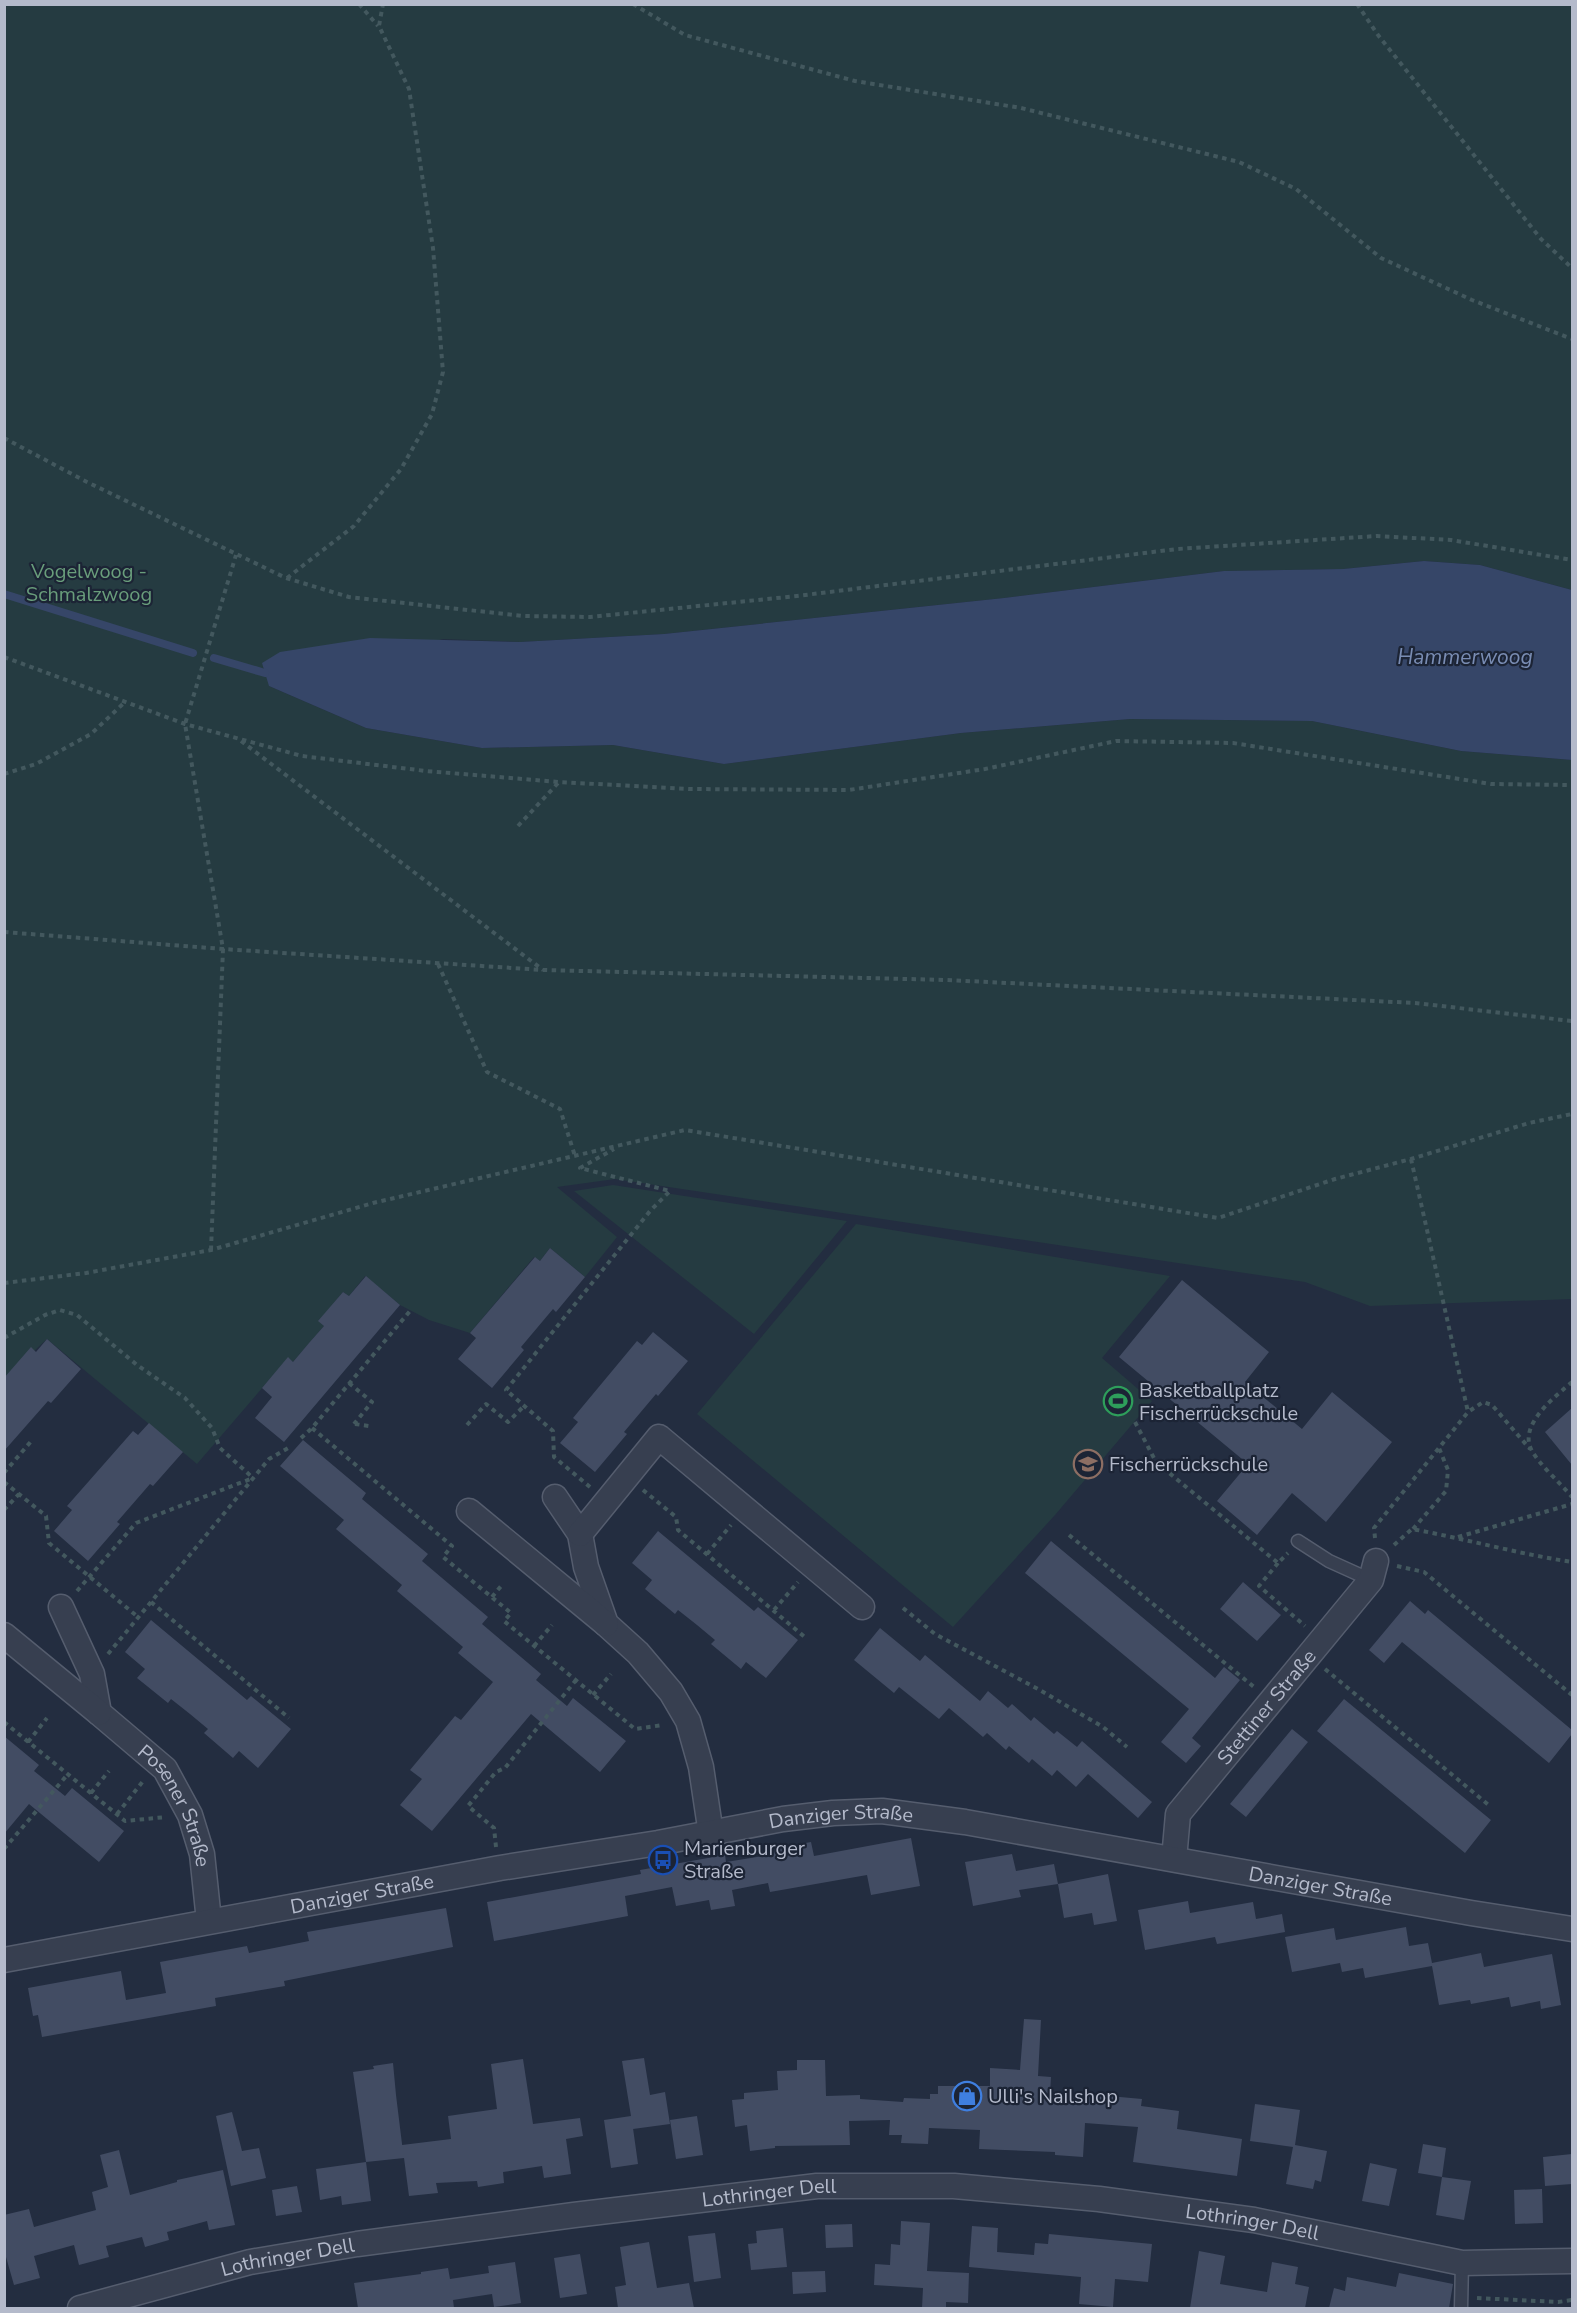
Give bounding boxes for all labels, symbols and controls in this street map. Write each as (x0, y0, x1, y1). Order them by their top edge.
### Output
park label: Vogelwoog - Schmalzwoog (26, 558, 152, 608)
water label: Hammerwoog (1397, 643, 1533, 671)
place label: Basketballplatz Fischerrückschule (1139, 1377, 1298, 1427)
sports icon: Basketballplatz Fischerrückschule (1102, 1385, 1134, 1417)
school or university icon: Fischerrückschule (1072, 1448, 1104, 1480)
place label: Fischerrückschule (1109, 1451, 1268, 1478)
street label: Stettiner Straße (1211, 1643, 1322, 1770)
street label: Posener Straße (132, 1738, 217, 1868)
street label: Danziger Straße (766, 1797, 915, 1835)
place label: Marienburger Straße (684, 1835, 805, 1885)
bus stop icon: Marienburger Straße (647, 1844, 679, 1876)
street label: Danziger Straße (1247, 1860, 1394, 1912)
street label: Danziger Straße (288, 1867, 436, 1920)
shop icon: Ulli's Nailshop (951, 2080, 983, 2112)
place label: Ulli's Nailshop (988, 2083, 1118, 2110)
street label: Lothringer Dell (700, 2173, 836, 2213)
street label: Lothringer Dell (1184, 2197, 1322, 2247)
street label: Lothringer Dell (218, 2231, 356, 2283)

